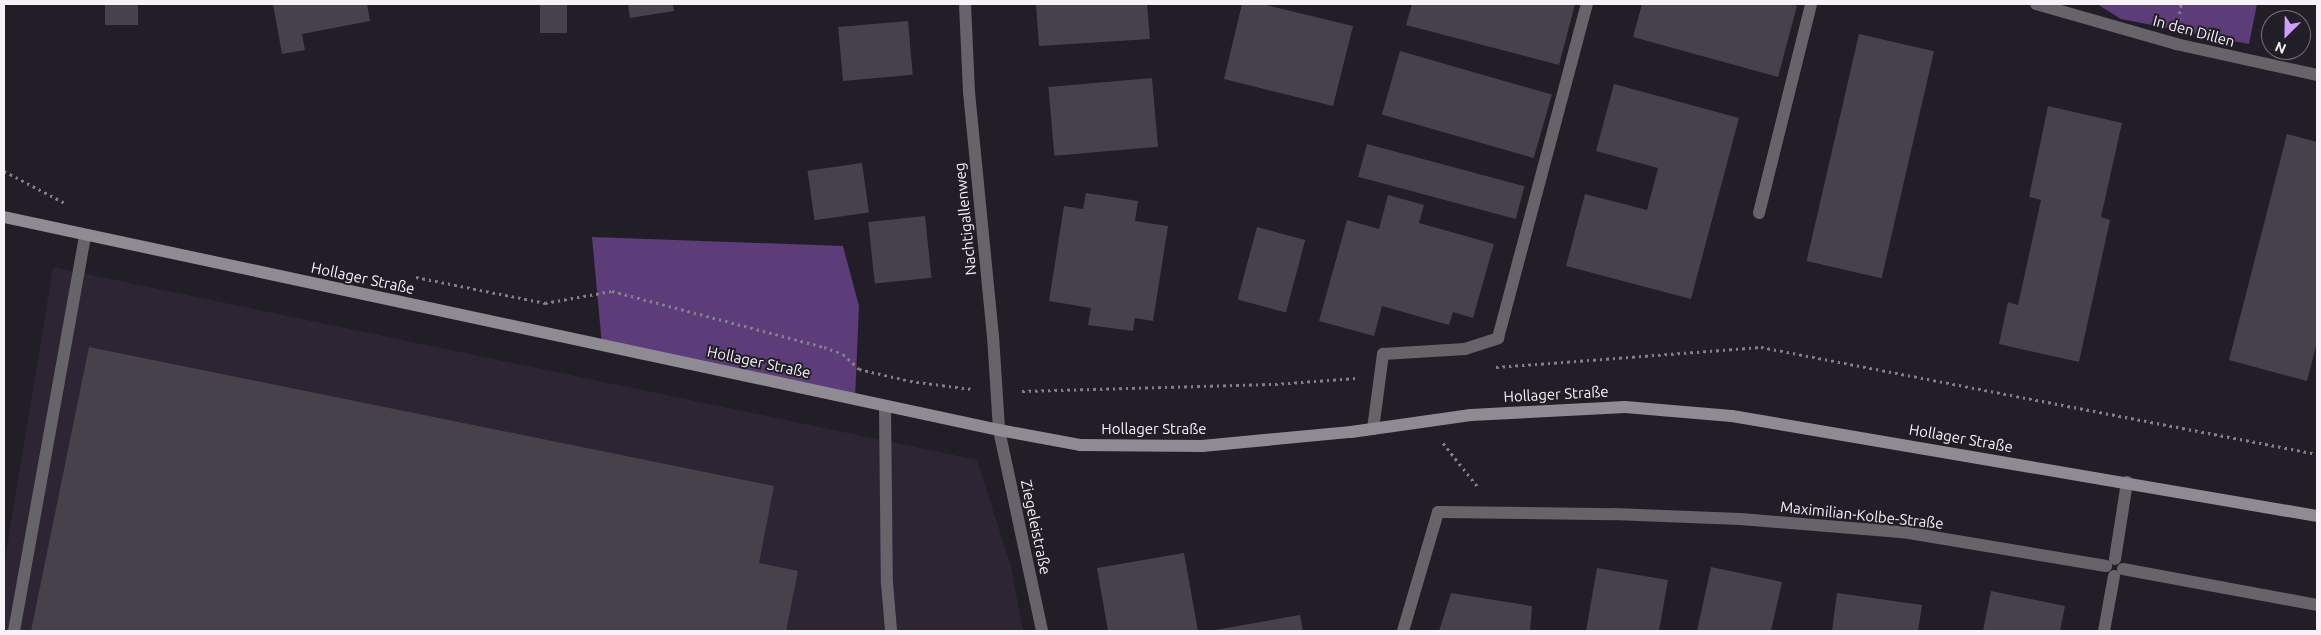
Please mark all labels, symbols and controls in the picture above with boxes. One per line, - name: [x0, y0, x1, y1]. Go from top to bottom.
- north arrow: [2261, 10, 2311, 60]
- street label: In den Dillen: [2151, 11, 2237, 51]
- text: N: [2273, 38, 2288, 57]
- street label: Nachtigallenweg: [950, 162, 980, 276]
- street label: Hollager Straße: [310, 258, 416, 298]
- street label: Hollager Straße: [706, 342, 812, 382]
- street label: Hollager Straße: [1503, 382, 1609, 406]
- street label: Hollager Straße: [1101, 420, 1207, 438]
- street label: Hollager Straße: [1908, 420, 2014, 456]
- street label: Ziegeleistraße: [1017, 478, 1055, 576]
- street label: Maximilian-Kolbe-Straße: [1779, 497, 1945, 533]

